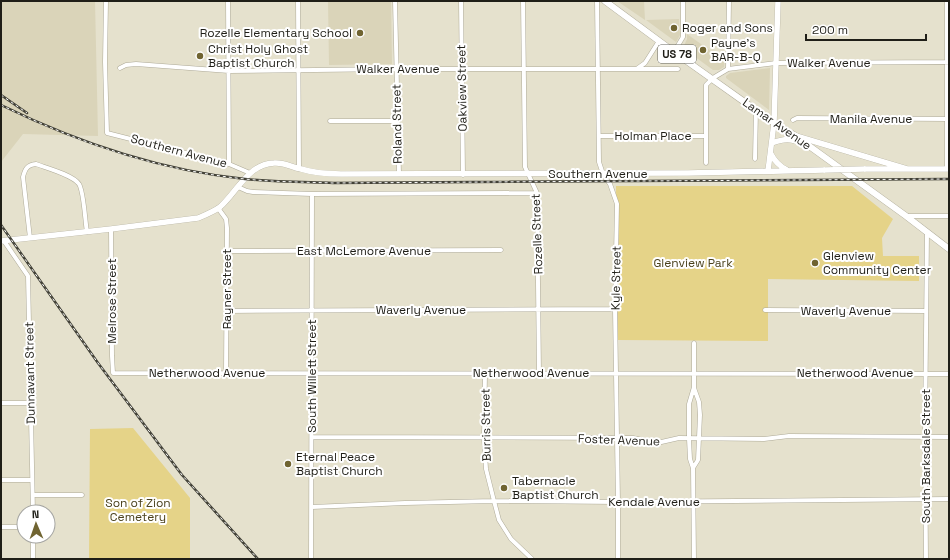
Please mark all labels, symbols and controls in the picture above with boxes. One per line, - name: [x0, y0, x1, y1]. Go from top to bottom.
- scale bar: [806, 16, 926, 42]
- place label: Roger and Sons: [682, 20, 773, 36]
- text: 200 m: [812, 22, 848, 38]
- marker: Roger and Sons: [669, 23, 679, 33]
- place label: Rozelle Elementary School: [200, 25, 352, 41]
- marker: Rozelle Elementary School: [355, 28, 365, 38]
- place label: Payne's BAR-B-Q: [711, 35, 761, 65]
- place label: Christ Holy Ghost Baptist Church: [208, 41, 308, 71]
- street label: Oakview Street: [453, 44, 471, 132]
- road number: US 78: [658, 45, 696, 63]
- marker: Payne's BAR-B-Q: [698, 45, 708, 55]
- marker: Christ Holy Ghost Baptist Church: [195, 51, 205, 61]
- street label: Walker Avenue: [787, 55, 871, 71]
- street label: Walker Avenue: [356, 61, 440, 77]
- street label: Roland Street: [388, 84, 406, 164]
- street label: Lamar Avenue: [739, 94, 815, 154]
- street label: Manila Avenue: [830, 111, 912, 127]
- street label: Holman Place: [614, 128, 692, 144]
- street label: Southern Avenue: [129, 130, 229, 172]
- street label: Southern Avenue: [548, 166, 648, 182]
- street label: Rozelle Street: [528, 193, 546, 275]
- street label: East McLemore Avenue: [297, 243, 431, 259]
- street label: Kyle Street: [607, 246, 625, 310]
- place label: Glenview Community Center: [823, 248, 932, 278]
- street label: Rayner Street: [219, 249, 235, 329]
- park label: Glenview Park: [653, 255, 733, 271]
- street label: Melrose Street: [104, 258, 120, 344]
- marker: Glenview Community Center: [810, 258, 820, 268]
- street label: Waverly Avenue: [376, 302, 466, 318]
- street label: Waverly Avenue: [801, 303, 891, 319]
- street label: South Willett Street: [304, 319, 320, 433]
- street label: Dunnavant Street: [21, 322, 39, 424]
- street label: Netherwood Avenue: [149, 365, 265, 381]
- street label: Netherwood Avenue: [473, 365, 589, 381]
- street label: Netherwood Avenue: [797, 365, 913, 381]
- street label: Burris Street: [477, 388, 495, 462]
- street label: South Barksdale Street: [918, 389, 934, 523]
- street label: Foster Avenue: [578, 431, 660, 449]
- place label: Eternal Peace Baptist Church: [296, 449, 383, 479]
- marker: Eternal Peace Baptist Church: [283, 459, 293, 469]
- place label: Tabernacle Baptist Church: [512, 473, 599, 503]
- marker: Tabernacle Baptist Church: [499, 483, 509, 493]
- street label: Kendale Avenue: [608, 494, 700, 510]
- park label: Son of Zion Cemetery: [105, 495, 171, 525]
- north arrow: [16, 504, 56, 544]
- text: N: [32, 507, 40, 521]

